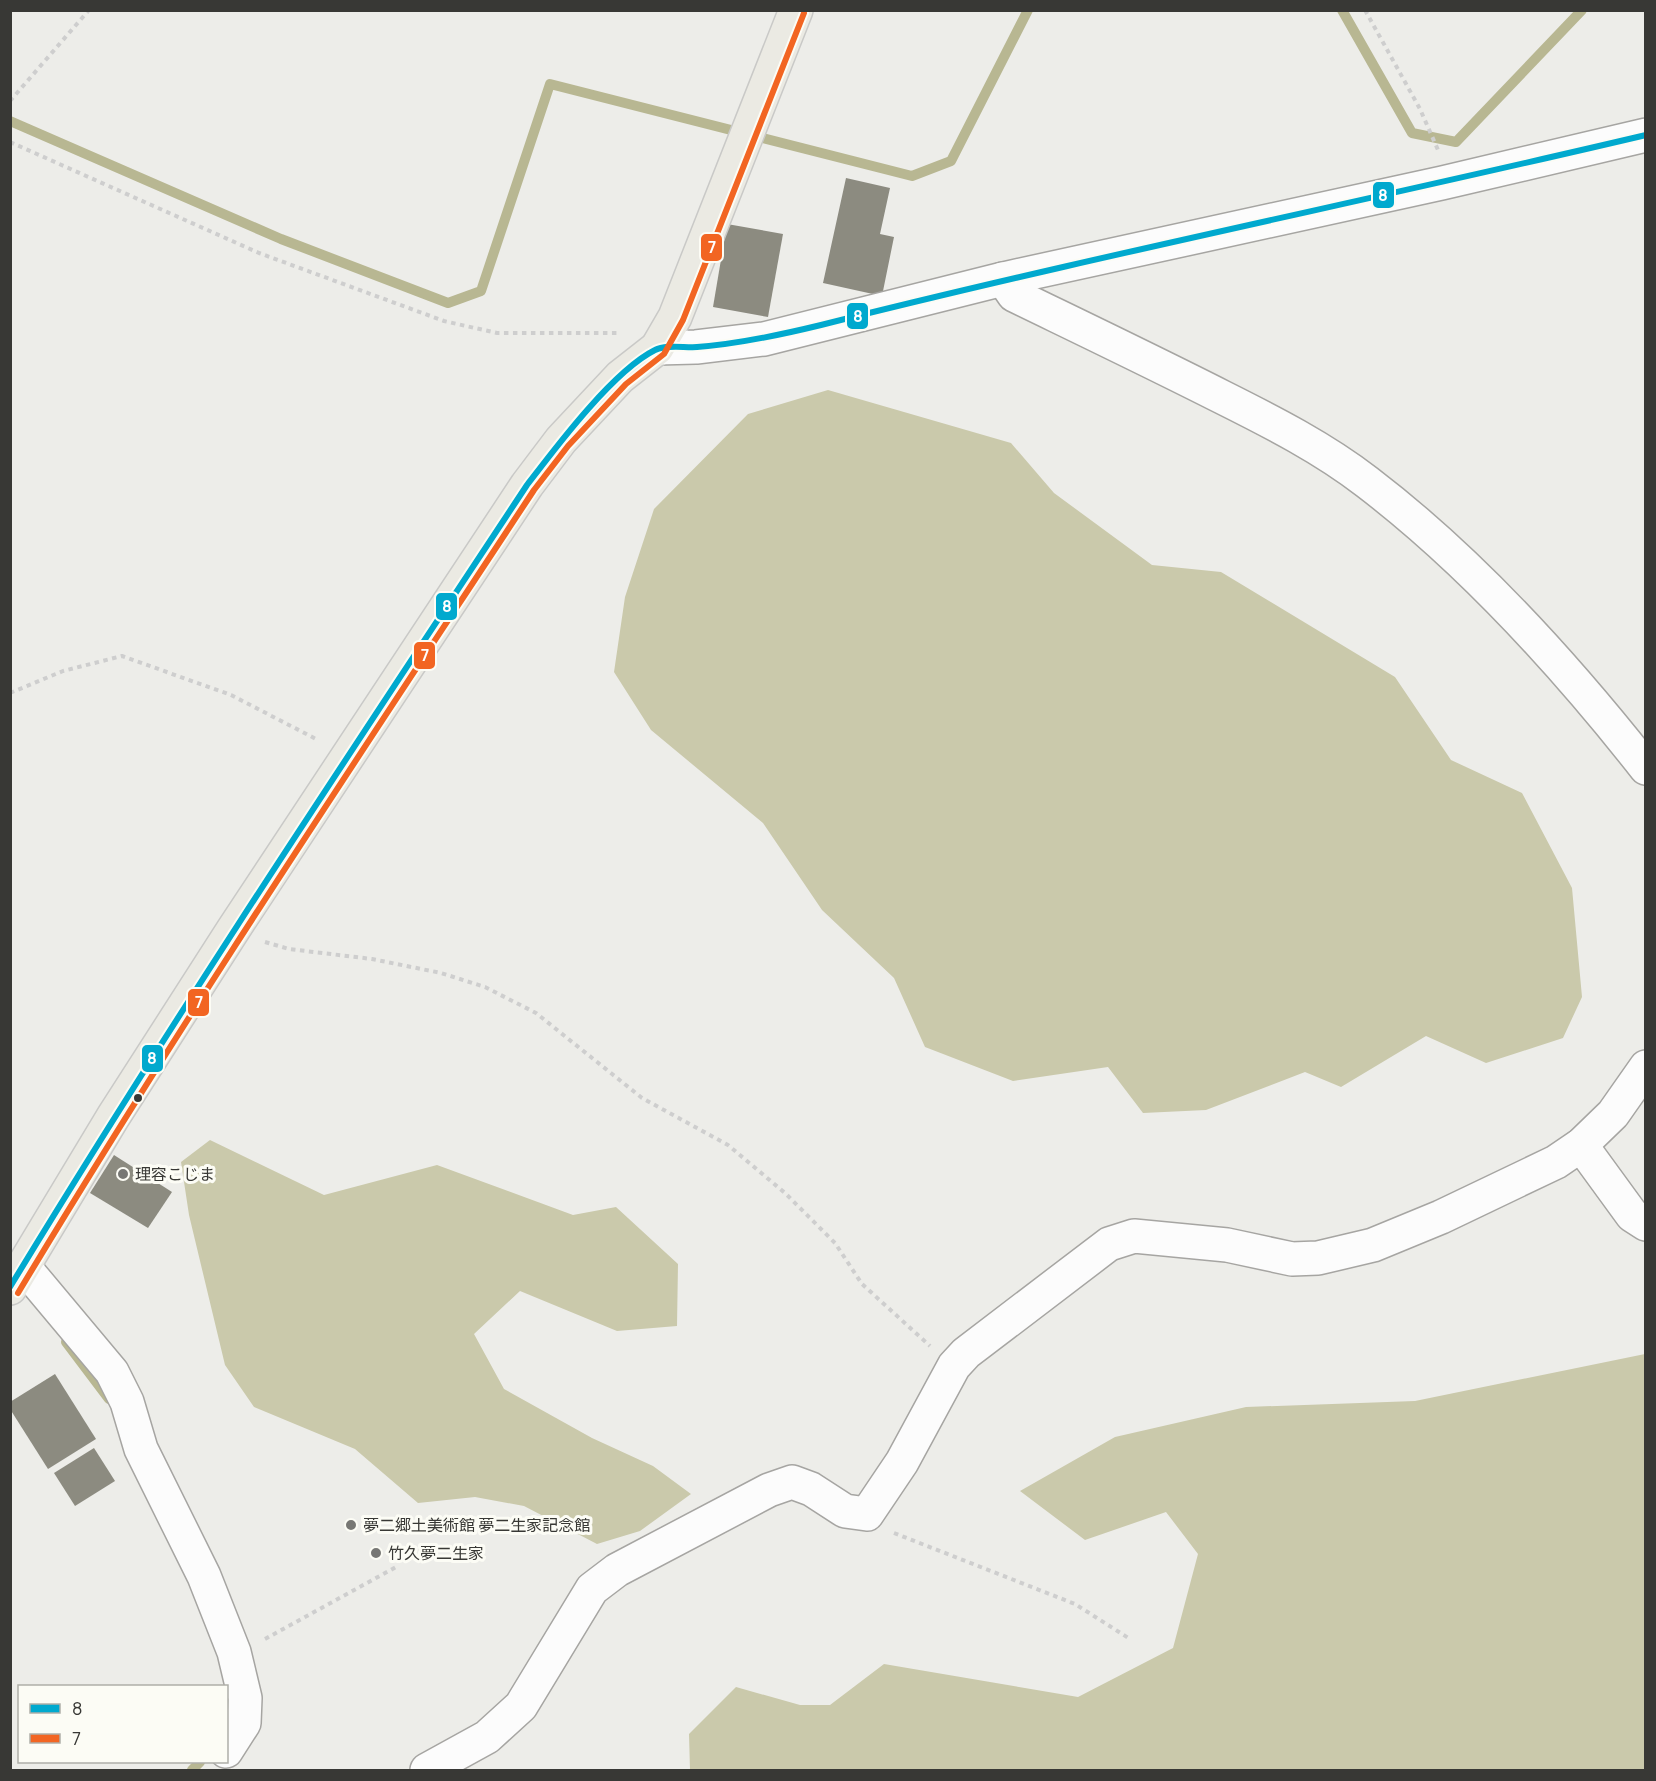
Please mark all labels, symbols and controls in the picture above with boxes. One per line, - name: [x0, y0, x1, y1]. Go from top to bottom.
- line badge: 8: [1372, 181, 1395, 209]
- text: 8: [1378, 184, 1388, 206]
- line badge: 7: [700, 233, 723, 262]
- text: 7: [708, 236, 716, 258]
- line badge: 8: [846, 302, 869, 330]
- text: 8: [853, 305, 863, 327]
- line badge: 8: [435, 592, 458, 621]
- text: 8: [442, 595, 452, 617]
- line badge: 7: [413, 641, 436, 670]
- text: 7: [421, 644, 429, 666]
- line badge: 7: [187, 988, 210, 1017]
- text: 7: [195, 991, 203, 1013]
- line badge: 8: [141, 1044, 164, 1073]
- text: 8: [147, 1047, 157, 1069]
- unlabelled marker: [132, 1092, 144, 1104]
- place label: 理容こじま: [135, 1163, 215, 1185]
- marker: 理容こじま: [116, 1167, 130, 1181]
- place label: 夢二郷土美術館 夢二生家記念館: [363, 1514, 590, 1536]
- marker: 夢二郷土美術館 夢二生家記念館: [344, 1518, 358, 1532]
- place label: 竹久夢二生家: [388, 1542, 484, 1564]
- marker: 竹久夢二生家: [369, 1546, 383, 1560]
- legend: [18, 1685, 228, 1763]
- text: 8: [72, 1696, 82, 1720]
- text: 7: [72, 1726, 81, 1750]

